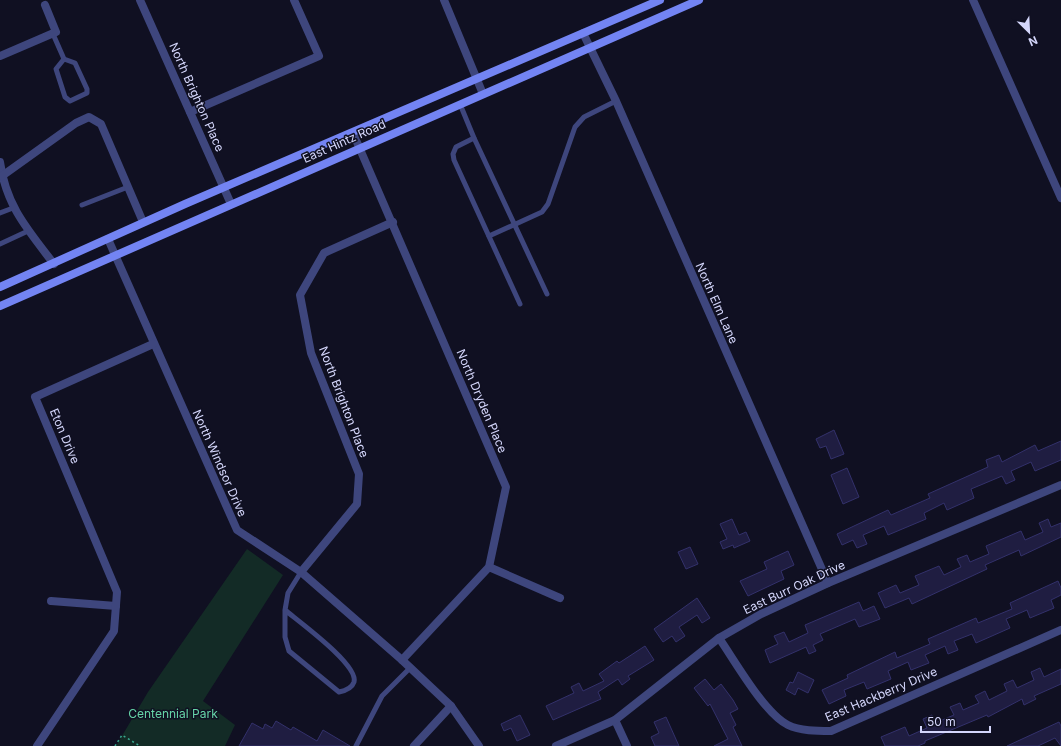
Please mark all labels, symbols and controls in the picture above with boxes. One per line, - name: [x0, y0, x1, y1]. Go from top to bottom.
- north arrow: [1009, 12, 1049, 52]
- text: N: [1026, 33, 1040, 49]
- street label: North Brighton Place: [166, 40, 228, 154]
- street label: East Hintz Road: [300, 116, 388, 166]
- street label: North Elm Lane: [692, 260, 742, 346]
- street label: North Brighton Place: [316, 344, 372, 460]
- street label: North Dryden Place: [453, 347, 511, 455]
- street label: Eton Drive: [47, 406, 83, 466]
- street label: North Windsor Drive: [190, 407, 250, 519]
- street label: East Burr Oak Drive: [741, 557, 847, 617]
- street label: East Hackberry Drive: [823, 664, 939, 724]
- park label: Centennial Park: [128, 706, 218, 721]
- scale bar: [921, 708, 990, 734]
- text: 50 m: [927, 714, 956, 729]

